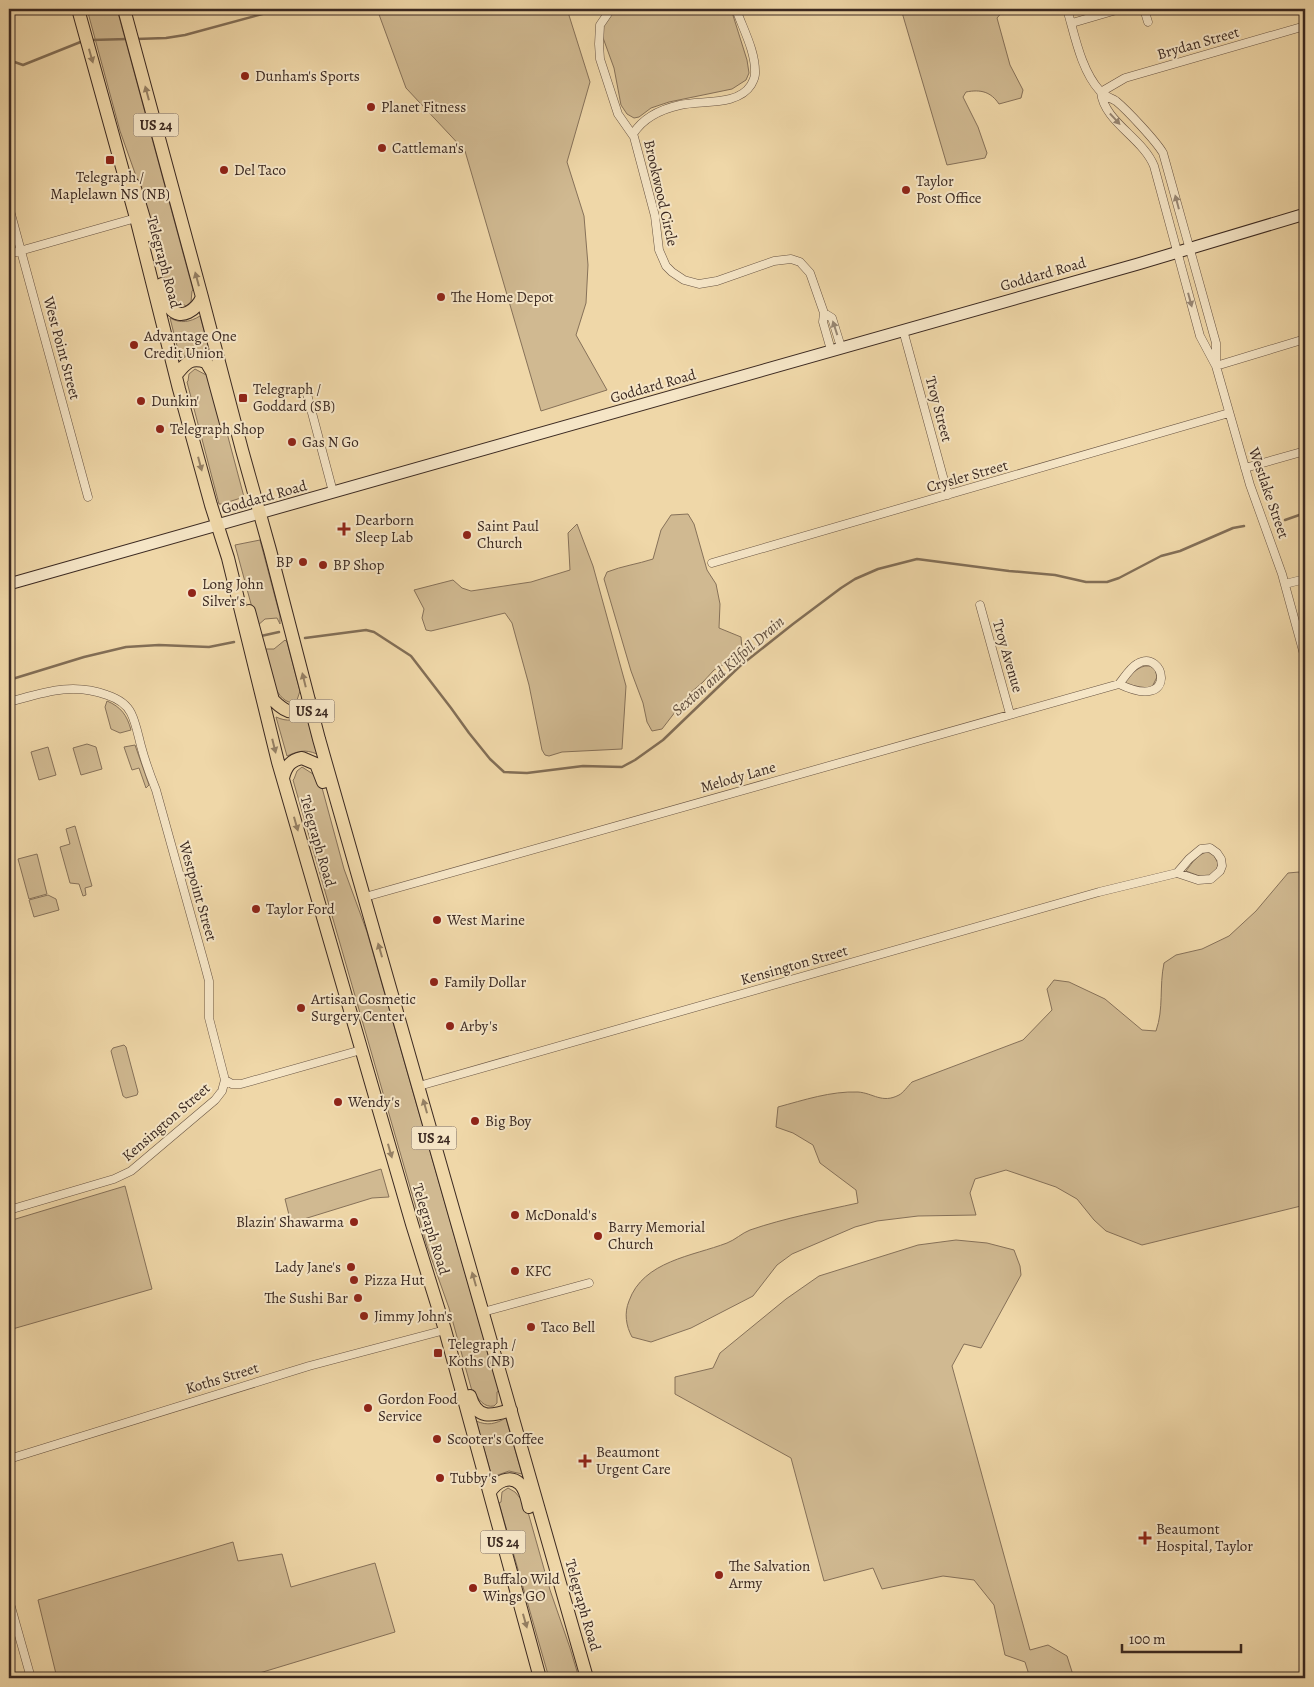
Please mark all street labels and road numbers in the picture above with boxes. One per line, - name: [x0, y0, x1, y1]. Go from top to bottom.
- street label: Brydan Street: [1155, 22, 1241, 64]
- road number: US 24: [134, 114, 178, 136]
- street label: Brookwood Circle: [639, 138, 683, 248]
- street label: Telegraph Road: [142, 214, 186, 311]
- street label: Goddard Road: [998, 252, 1089, 296]
- street label: West Point Street: [38, 293, 85, 402]
- street label: Goddard Road: [608, 364, 699, 408]
- street label: Troy Street: [921, 374, 957, 444]
- street label: Westlake Street: [1244, 444, 1294, 541]
- street label: Crysler Street: [924, 455, 1010, 497]
- street label: Goddard Road: [219, 475, 310, 519]
- street label: Troy Avenue: [988, 617, 1028, 695]
- road number: US 24: [290, 699, 334, 722]
- street label: Melody Lane: [698, 757, 778, 797]
- street label: Telegraph Road: [295, 793, 341, 890]
- street label: Westpoint Street: [174, 838, 222, 943]
- street label: Kensington Street: [738, 940, 850, 990]
- street label: Kensington Street: [118, 1078, 214, 1166]
- road number: US 24: [412, 1126, 456, 1150]
- street label: Telegraph Road: [408, 1181, 455, 1278]
- street label: Koths Street: [183, 1357, 261, 1399]
- road number: US 24: [480, 1530, 526, 1554]
- street label: Telegraph Road: [560, 1557, 606, 1654]

